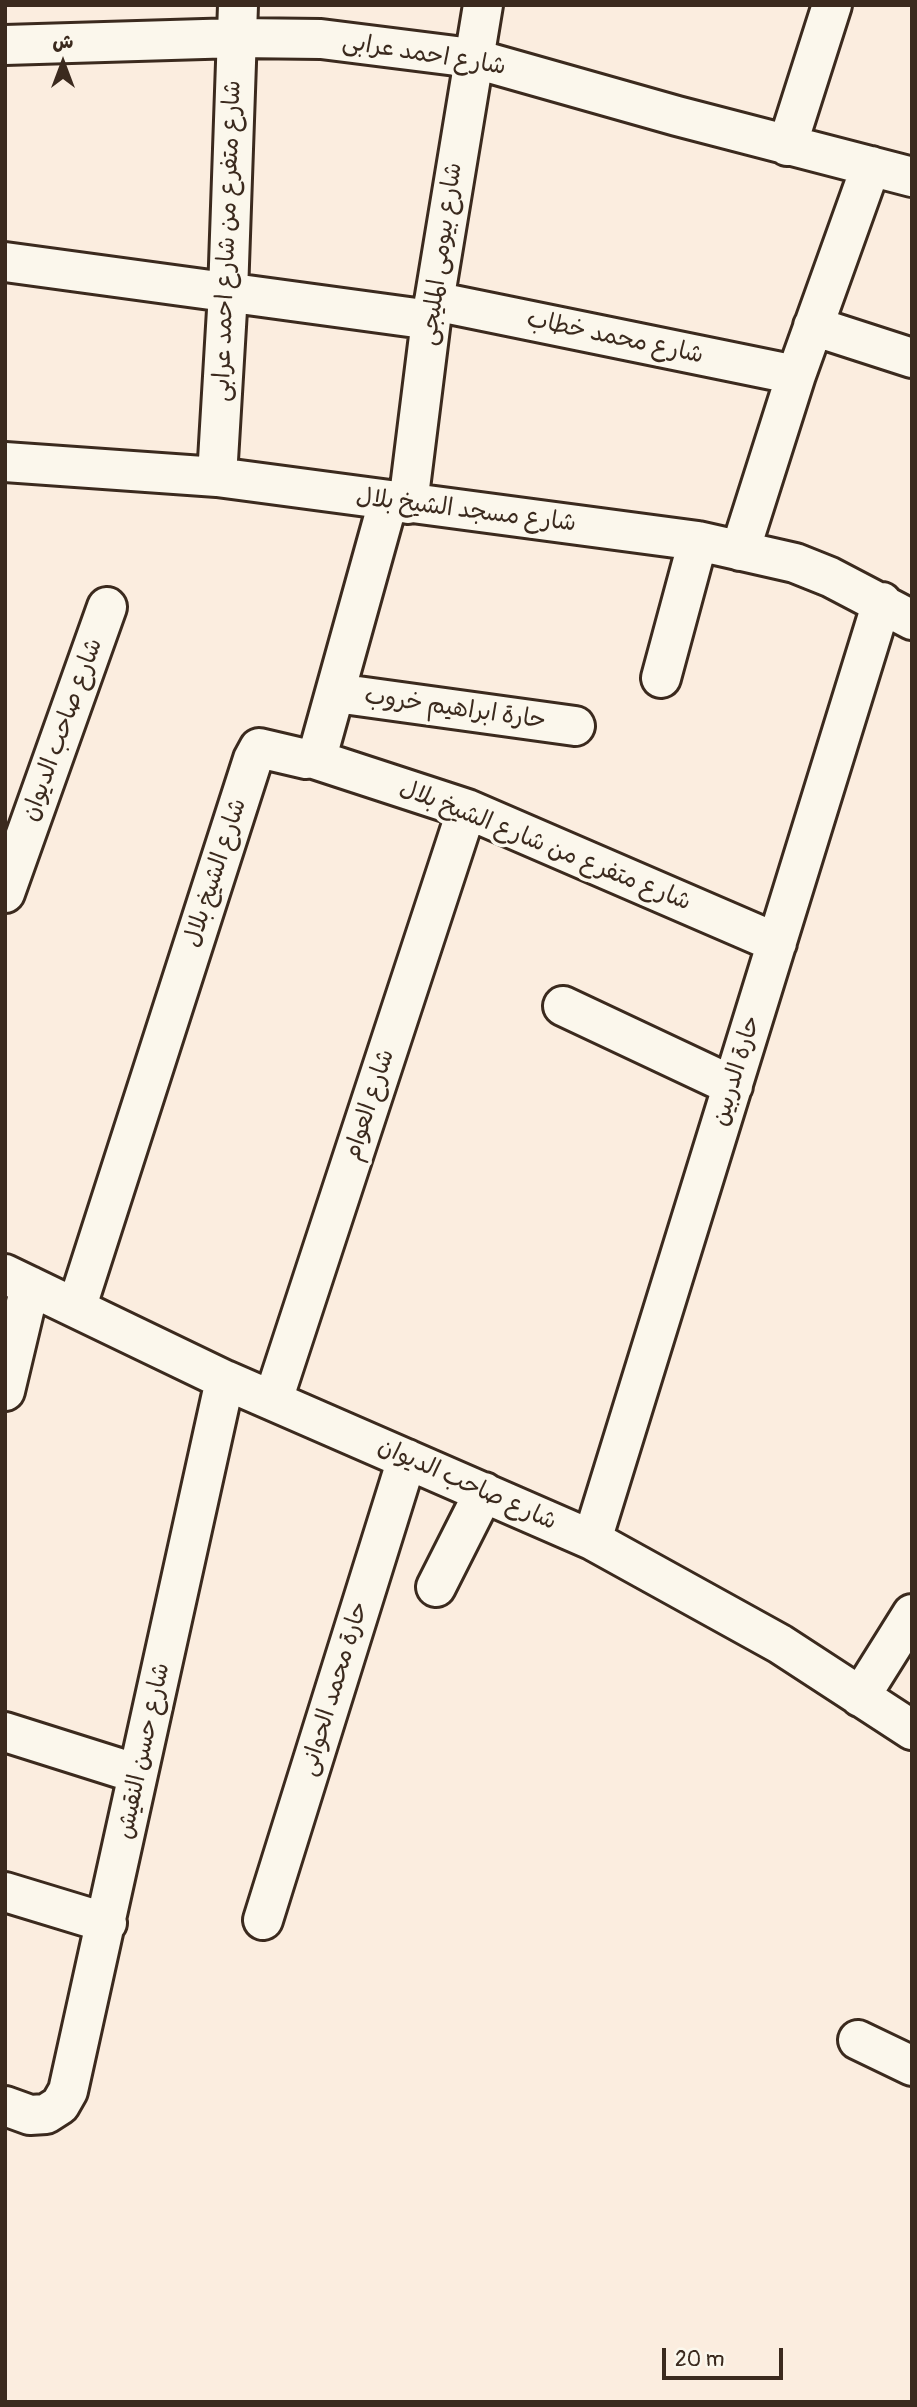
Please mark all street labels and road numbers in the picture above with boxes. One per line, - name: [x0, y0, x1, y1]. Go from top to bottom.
- street label: شارع احمد عرابى: [340, 28, 508, 82]
- street label: شارع متفرع من شارع احمد عرابى: [208, 80, 248, 402]
- street label: شارع بيومى المليجى: [415, 161, 469, 347]
- street label: شارع محمد خطاب: [524, 305, 706, 371]
- street label: شارع مسجد الشيخ بلال: [354, 483, 578, 539]
- street label: شارع صاحب الديوان: [17, 635, 109, 825]
- street label: حارة ابراهيم خروب: [362, 682, 548, 736]
- street label: شارع متفرع من شارع الشيخ بلال: [395, 774, 695, 918]
- street label: شارع الشيخ بلال: [178, 795, 254, 951]
- street label: حارة الدربين: [707, 1012, 767, 1130]
- street label: شارع العوام: [338, 1046, 402, 1164]
- street label: شارع صاحب الديوان: [373, 1433, 561, 1537]
- street label: حارة محمد الحوانى: [295, 1598, 375, 1780]
- street label: شارع حسن النقيش: [111, 1660, 177, 1842]

